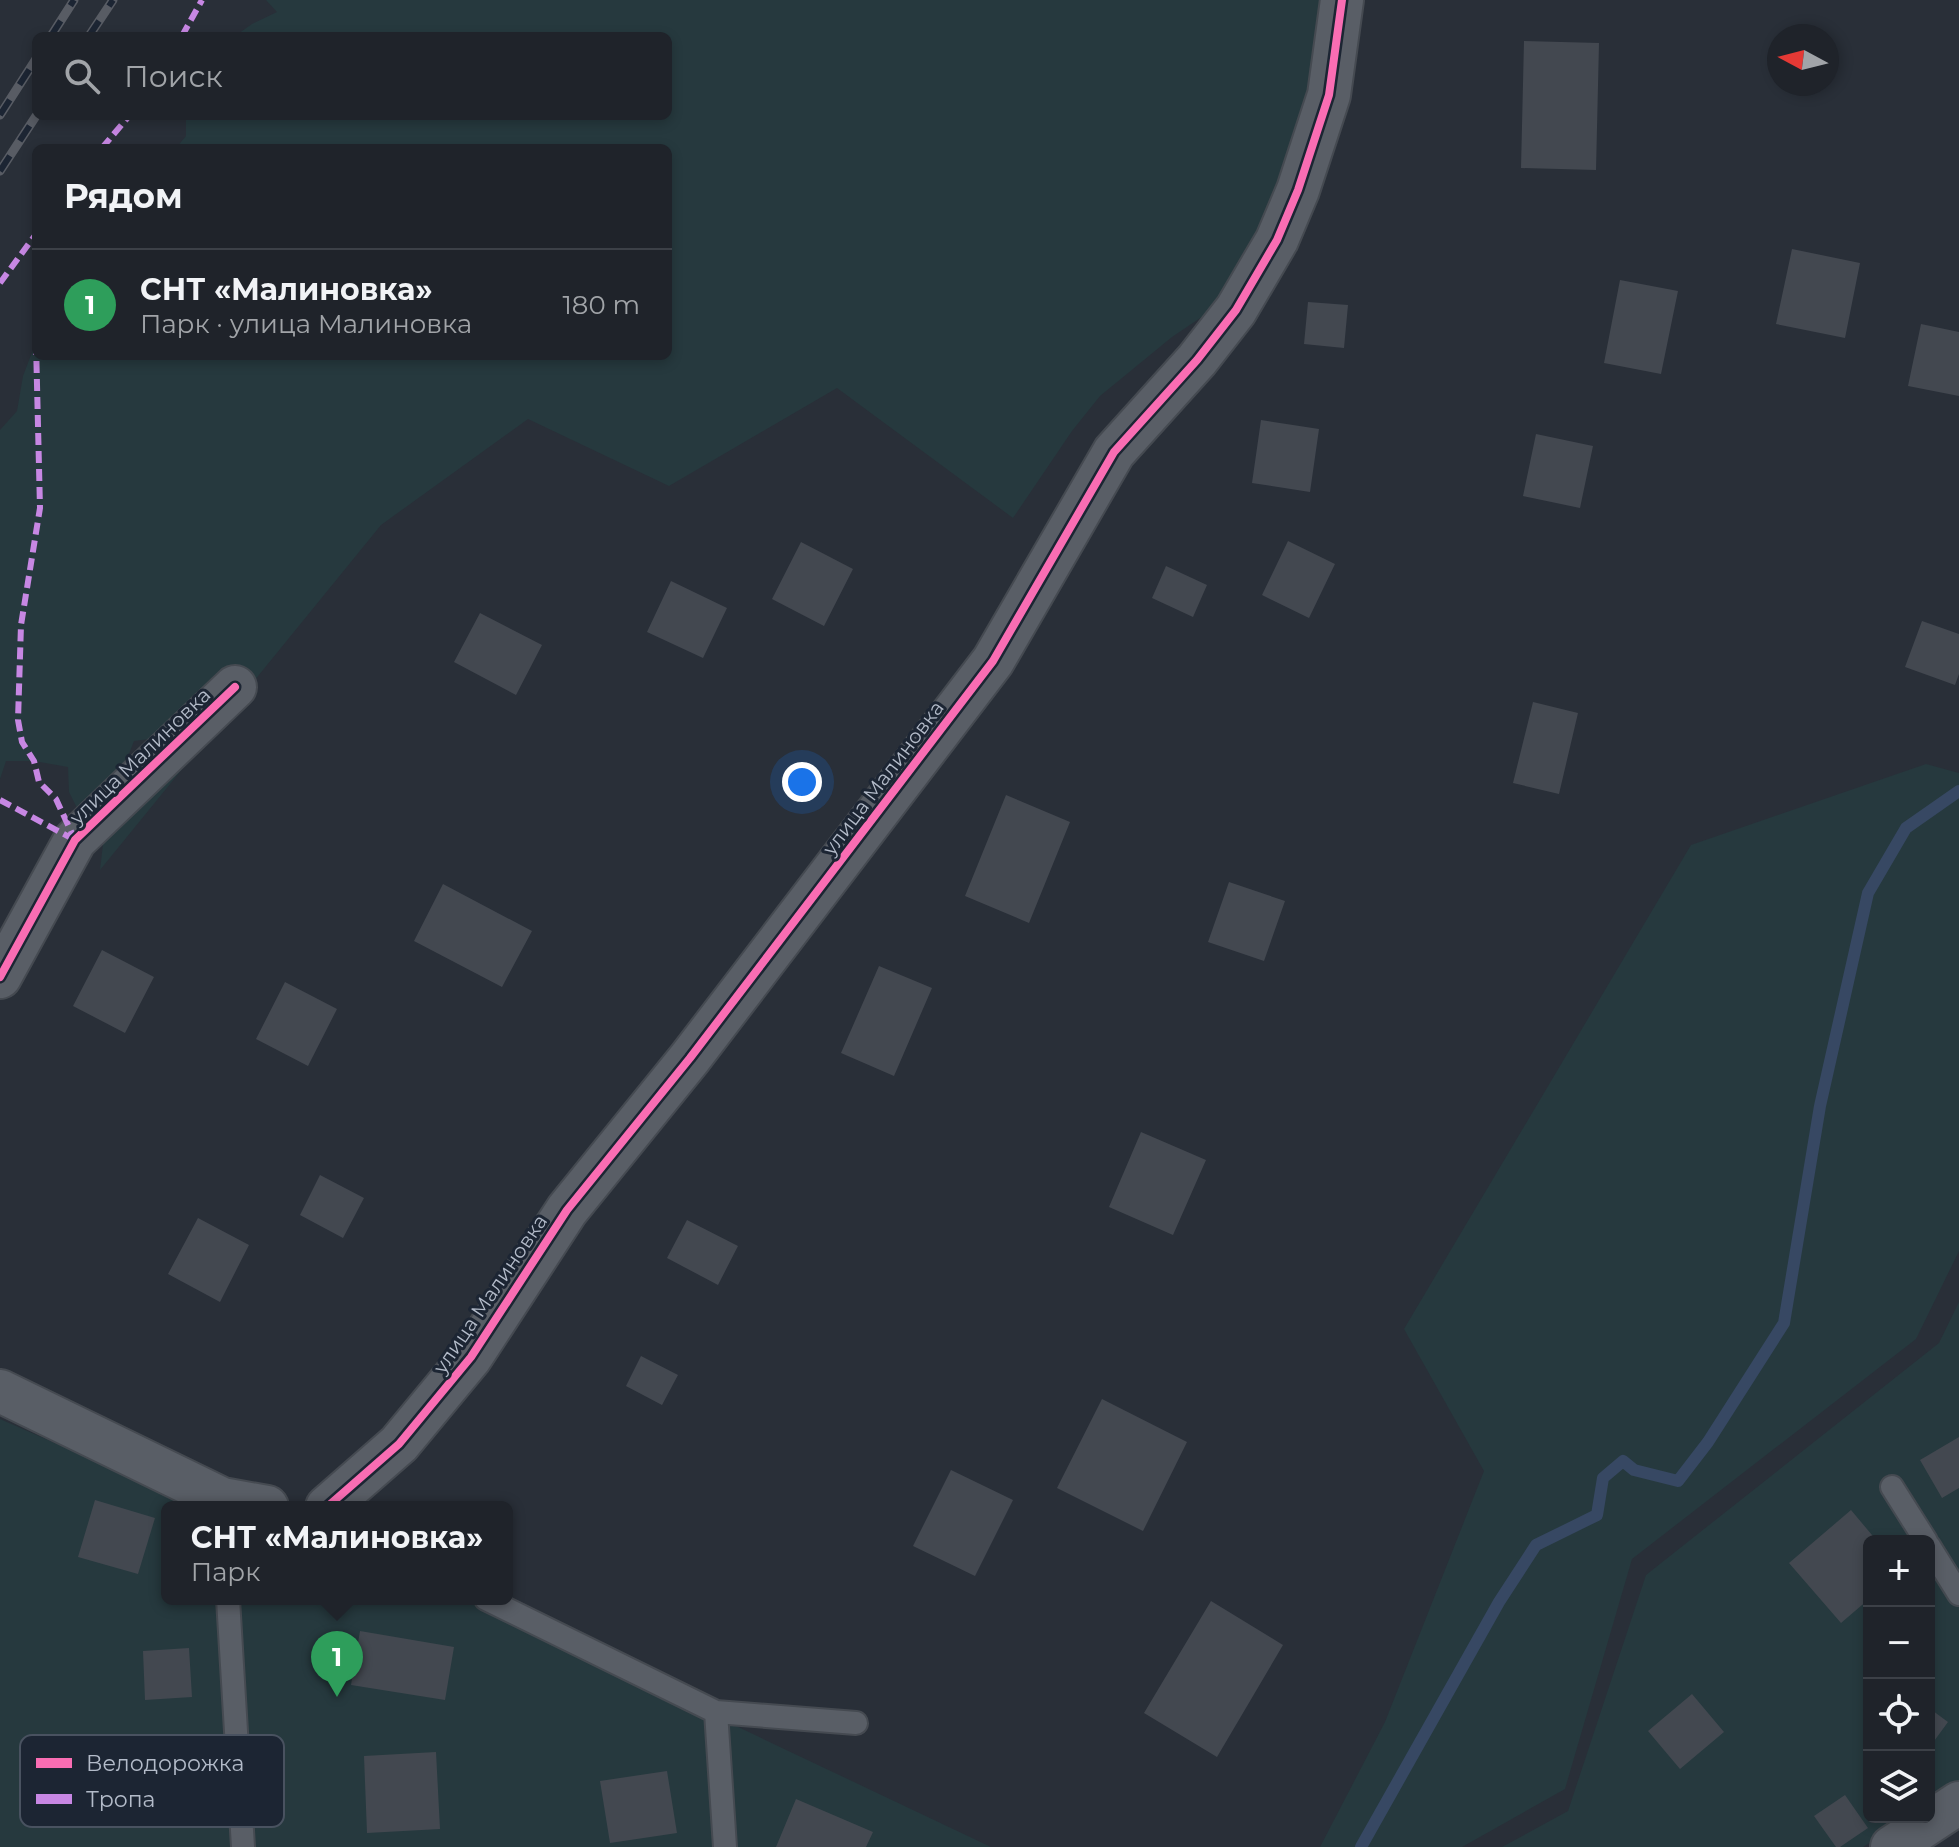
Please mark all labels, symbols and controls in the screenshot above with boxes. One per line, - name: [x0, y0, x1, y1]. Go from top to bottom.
- north arrow: [1767, 24, 1839, 96]
- search box: [32, 32, 672, 120]
- icon: search: [60, 54, 104, 98]
- text: Поиск: [124, 58, 223, 95]
- text: Рядом: [64, 175, 183, 217]
- text: СНТ «Малиновка»: [140, 271, 432, 308]
- text: 1: [85, 289, 95, 321]
- text: 180 m: [562, 289, 640, 321]
- text: Парк · улица Малиновка: [140, 308, 472, 340]
- street label: улица Малиновка: [64, 683, 215, 830]
- street label: улица Малиновка: [817, 696, 949, 860]
- your location: [782, 762, 822, 802]
- street label: улица Малиновка: [427, 1210, 552, 1379]
- popup: [161, 1501, 513, 1605]
- text: СНТ «Малиновка»: [191, 1519, 483, 1556]
- map controls: [1863, 1535, 1935, 1823]
- button: +: [1863, 1535, 1935, 1607]
- text: Парк: [191, 1556, 260, 1588]
- button: −: [1863, 1607, 1935, 1679]
- pin: 1: [311, 1631, 363, 1697]
- button: locate: [1863, 1679, 1935, 1751]
- legend: [20, 1735, 284, 1827]
- text: Велодорожка: [86, 1750, 244, 1777]
- button: layers: [1863, 1751, 1935, 1823]
- text: Тропа: [86, 1786, 155, 1813]

